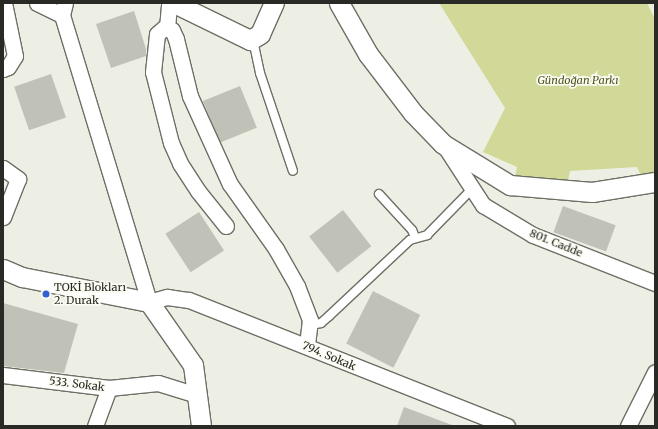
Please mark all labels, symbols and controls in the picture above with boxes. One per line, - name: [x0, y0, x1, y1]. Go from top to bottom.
- park label: Gündoğan Parkı: [538, 73, 618, 87]
- street label: 801. Cadde: [528, 226, 584, 260]
- place label: TOKİ Blokları 2. Durak: [54, 281, 126, 307]
- marker: TOKİ Blokları 2. Durak: [41, 289, 51, 299]
- street label: 794. Sokak: [300, 339, 358, 373]
- street label: 533. Sokak: [49, 374, 105, 394]

